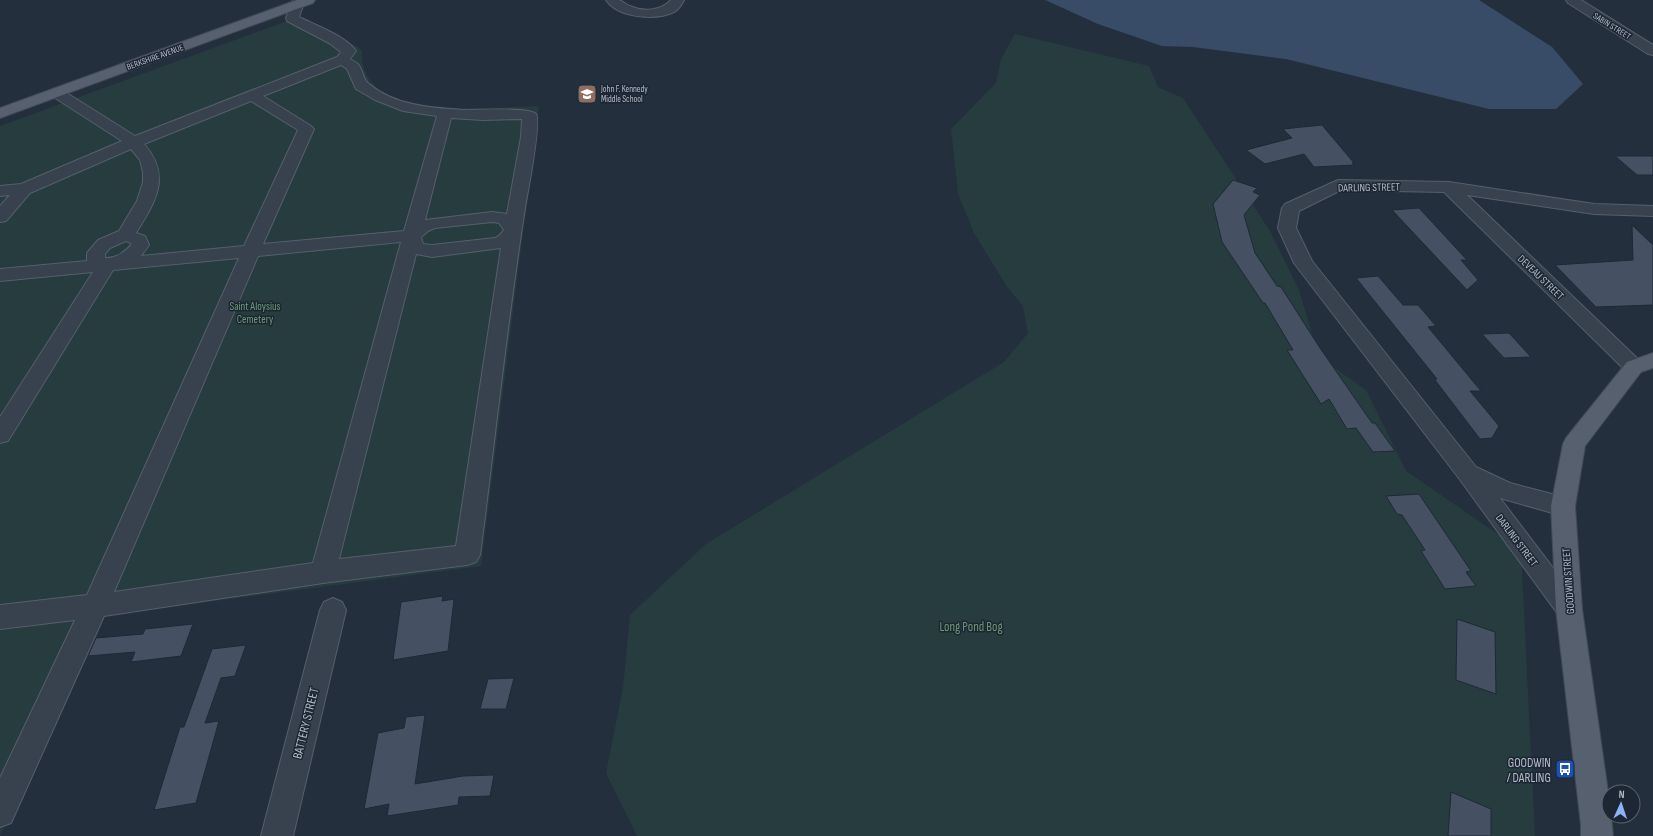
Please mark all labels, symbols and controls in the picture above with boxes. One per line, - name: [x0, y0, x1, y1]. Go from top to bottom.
- street label: SABIN STREET: [1591, 11, 1633, 42]
- street label: BERKSHIRE AVENUE: [125, 42, 185, 73]
- school or university icon: John F. Kennedy Middle School: [576, 83, 598, 105]
- place label: John F. Kennedy Middle School: [600, 84, 648, 105]
- street label: DARLING STREET: [1338, 180, 1401, 195]
- street label: DEVEAU STREET: [1515, 252, 1567, 303]
- park label: Saint Aloysius Cemetery: [229, 300, 281, 326]
- street label: DARLING STREET: [1493, 512, 1541, 569]
- street label: GOODWIN STREET: [1560, 547, 1577, 614]
- park label: Long Pond Bog: [939, 619, 1003, 635]
- street label: BATTERY STREET: [289, 686, 323, 761]
- place label: GOODWIN / DARLING: [1507, 755, 1551, 786]
- bus stop icon: GOODWIN / DARLING: [1554, 758, 1576, 780]
- north arrow: [1601, 784, 1641, 824]
- text: N: [1618, 788, 1625, 801]

